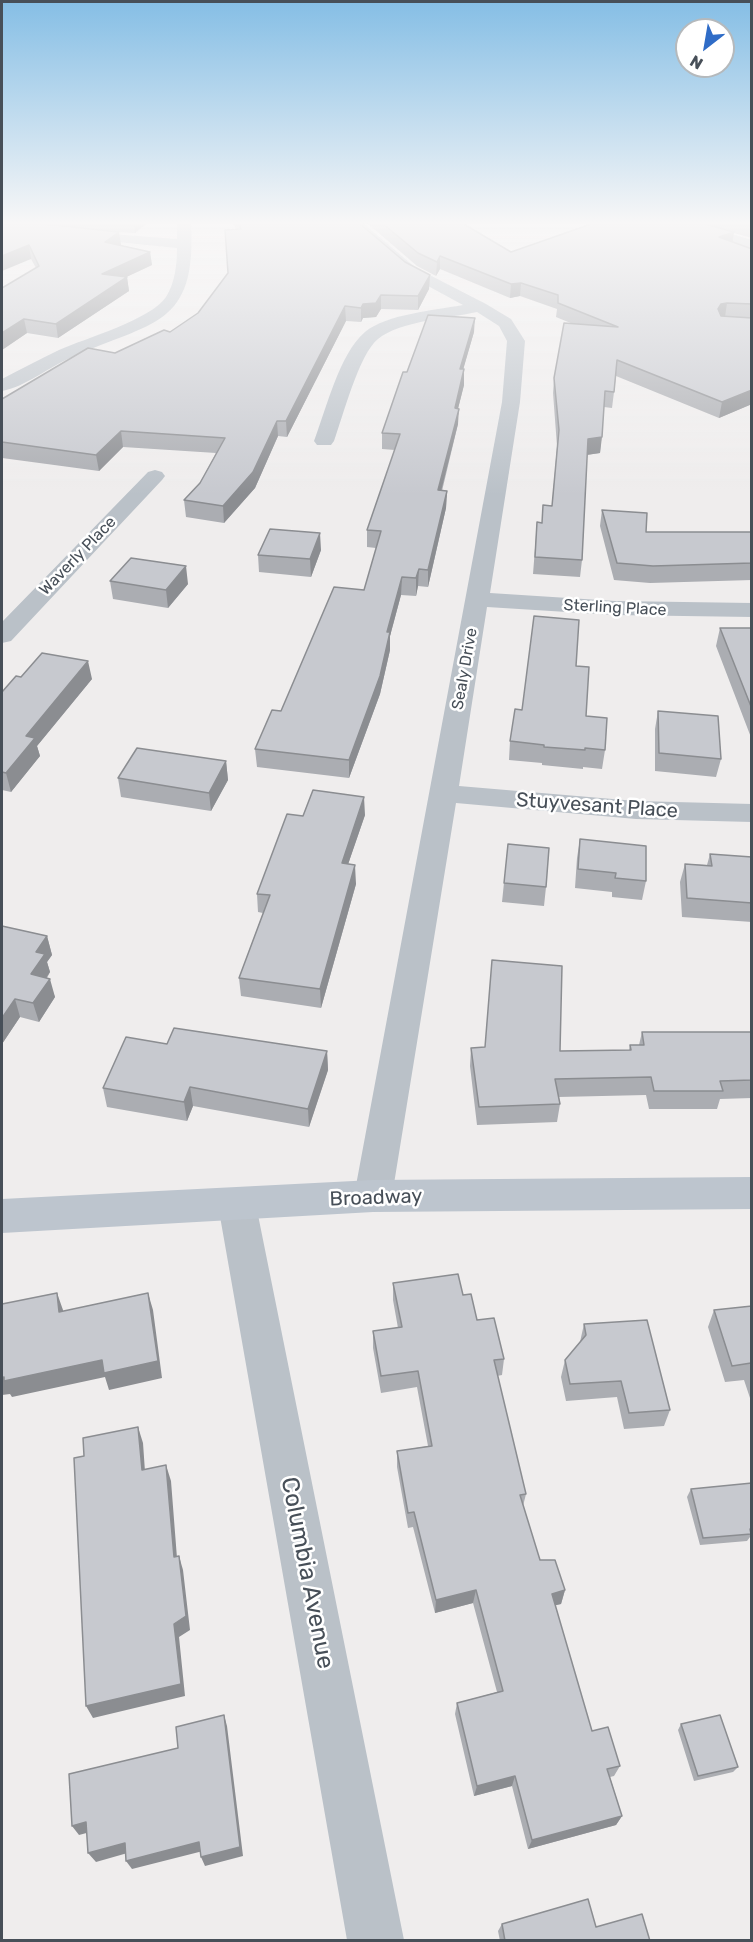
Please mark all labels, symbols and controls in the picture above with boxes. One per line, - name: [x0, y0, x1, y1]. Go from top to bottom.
- north arrow: [675, 18, 735, 78]
- text: N: [687, 51, 706, 73]
- street label: Waverly Place: [36, 513, 120, 599]
- street label: Sterling Place: [563, 596, 667, 620]
- street label: Sealy Drive: [448, 627, 482, 711]
- street label: Stuyvesant Place: [515, 788, 679, 824]
- street label: Broadway: [329, 1184, 423, 1212]
- street label: Columbia Avenue: [274, 1475, 340, 1671]

